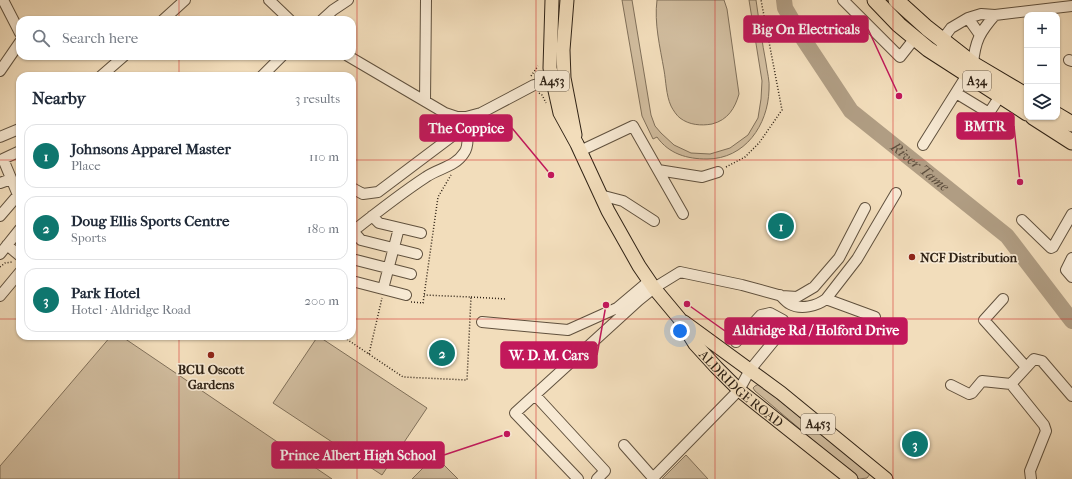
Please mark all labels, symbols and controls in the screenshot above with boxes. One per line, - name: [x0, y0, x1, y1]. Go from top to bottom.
- map controls: [1024, 12, 1060, 120]
- button: +: [1024, 12, 1060, 48]
- search box: [16, 16, 356, 60]
- callout: Big On Electricals: [744, 16, 868, 42]
- text: Big On Electricals: [752, 21, 861, 38]
- icon: search: [30, 27, 52, 49]
- text: Search here: [62, 29, 138, 47]
- button: −: [1024, 48, 1060, 84]
- road number: A453: [535, 71, 569, 91]
- road number: A34: [963, 71, 991, 91]
- button: layers: [1024, 84, 1060, 120]
- text: Nearby: [32, 88, 86, 108]
- text: 3 results: [295, 91, 340, 106]
- callout: BMTR: [957, 113, 1014, 139]
- callout: The Coppice: [420, 115, 512, 141]
- text: BMTR: [964, 118, 1007, 135]
- text: The Coppice: [427, 120, 504, 137]
- water label: River Tame: [887, 138, 952, 195]
- text: Johnsons Apparel Master: [71, 140, 231, 158]
- text: 1: [44, 149, 48, 164]
- text: 110 m: [309, 149, 339, 164]
- text: Place: [71, 158, 101, 173]
- pin: 1: [768, 211, 794, 241]
- text: Doug Ellis Sports Centre: [71, 212, 229, 230]
- text: 2: [43, 221, 49, 236]
- text: 180 m: [307, 221, 339, 236]
- text: Sports: [71, 230, 106, 245]
- place label: NCF Distribution: [920, 250, 1018, 265]
- marker: NCF Distribution: [907, 252, 917, 262]
- text: Park Hotel: [71, 284, 140, 302]
- text: 3: [43, 293, 49, 308]
- text: 200 m: [304, 293, 339, 308]
- text: Hotel · Aldridge Road: [71, 302, 191, 317]
- callout: Aldridge Rd / Holford Drive: [725, 318, 907, 344]
- your location: [670, 321, 690, 341]
- text: Aldridge Rd / Holford Drive: [732, 322, 899, 339]
- pin: 2: [429, 338, 455, 368]
- callout: W. D. M. Cars: [501, 342, 597, 368]
- street label: ALDRIDGE ROAD: [695, 346, 786, 430]
- text: W. D. M. Cars: [508, 347, 590, 364]
- marker: BCU Oscott Gardens: [206, 350, 216, 360]
- place label: BCU Oscott Gardens: [178, 362, 245, 392]
- road number: A453: [801, 414, 835, 434]
- pin: 3: [902, 429, 928, 459]
- callout: Prince Albert High School: [272, 442, 444, 468]
- text: Prince Albert High School: [280, 447, 436, 464]

